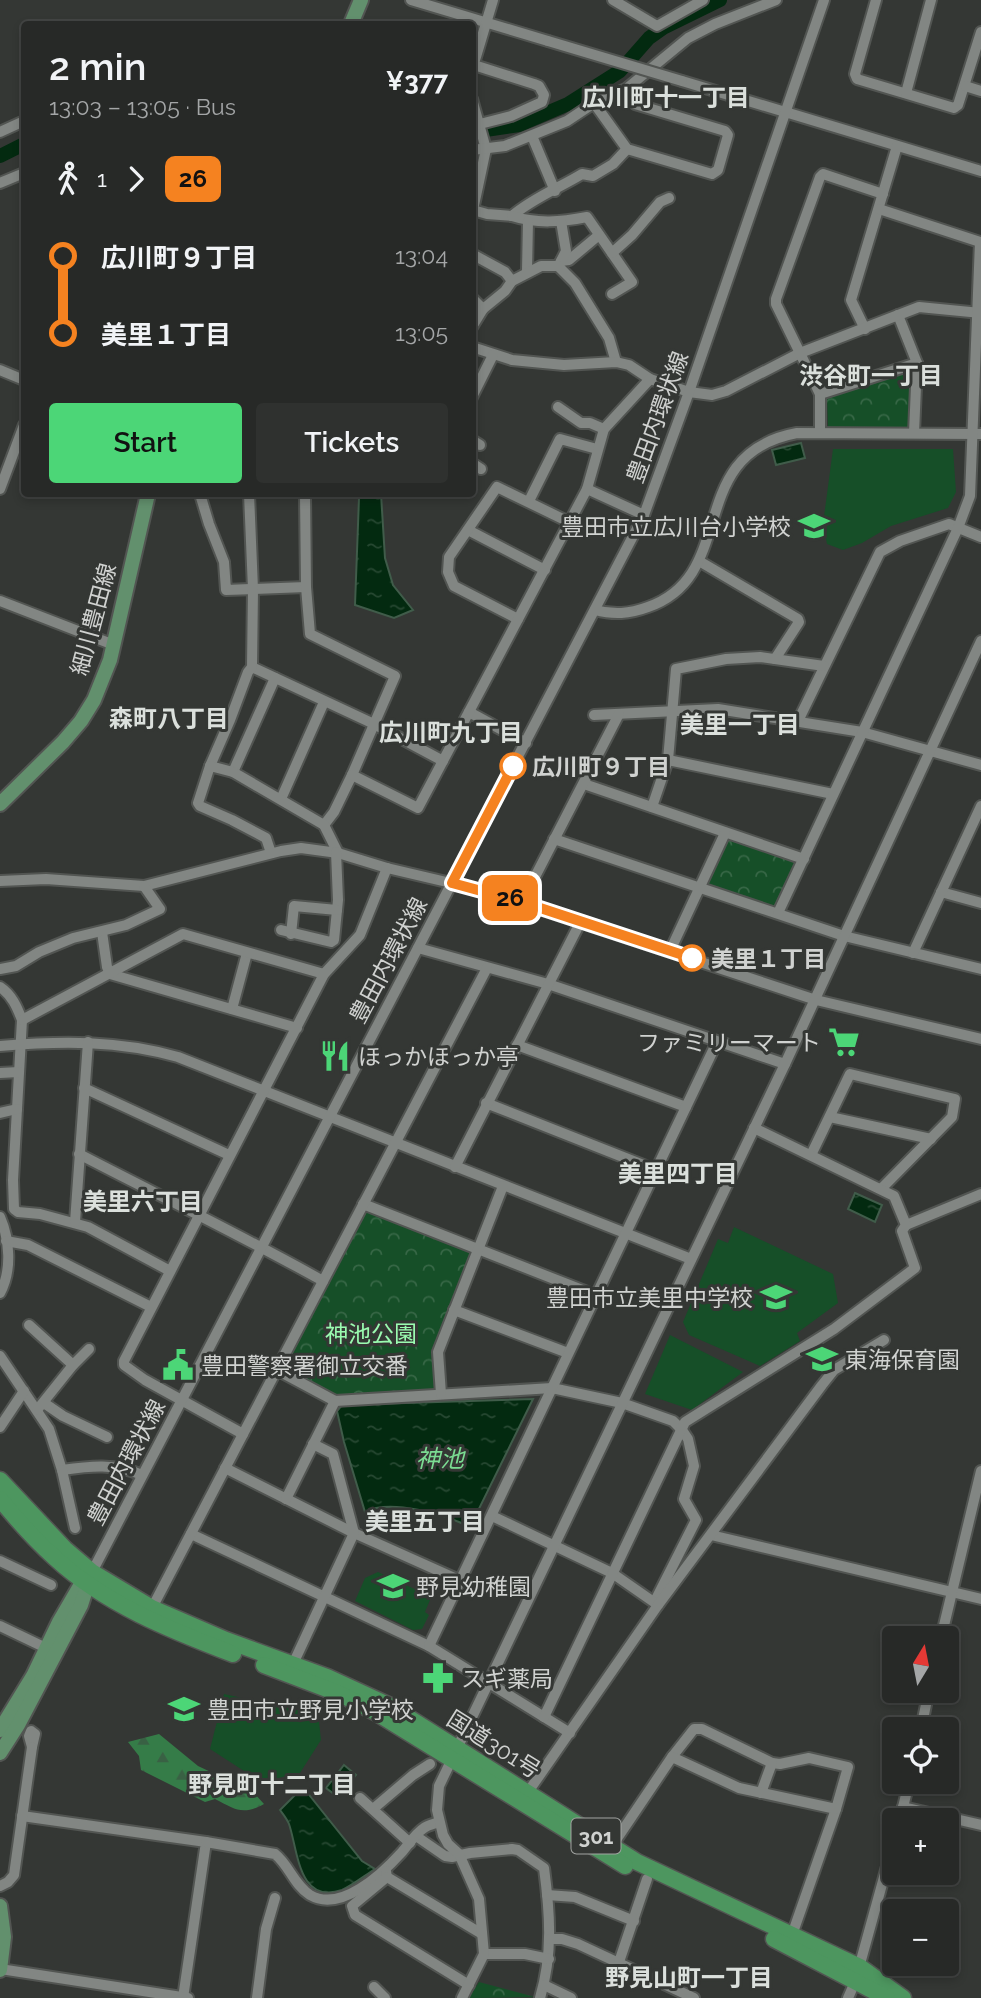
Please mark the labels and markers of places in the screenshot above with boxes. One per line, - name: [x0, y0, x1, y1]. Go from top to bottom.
- school or university icon: 豊田市立広川台小学校: [797, 509, 831, 543]
- place label: 豊田市立広川台小学校: [561, 513, 791, 540]
- marker: 広川町９丁目: [500, 753, 526, 779]
- place label: 広川町９丁目: [532, 753, 670, 780]
- marker: 美里１丁目: [679, 945, 705, 971]
- place label: 美里１丁目: [711, 945, 826, 972]
- supermarket icon: ファミリーマート: [827, 1025, 861, 1059]
- place label: ファミリーマート: [637, 1029, 821, 1056]
- restaurant icon: ほっかほっか亭: [318, 1039, 352, 1073]
- place label: ほっかほっか亭: [358, 1043, 519, 1070]
- school or university icon: 豊田市立美里中学校: [759, 1280, 793, 1314]
- place label: 豊田市立美里中学校: [546, 1284, 753, 1311]
- school or university icon: 東海保育園: [805, 1342, 839, 1376]
- place label: 東海保育園: [845, 1346, 960, 1373]
- public building icon: 豊田警察署御立交番: [161, 1348, 195, 1382]
- place label: 豊田警察署御立交番: [201, 1352, 408, 1379]
- school or university icon: 野見幼稚園: [376, 1569, 410, 1603]
- place label: 野見幼稚園: [416, 1573, 531, 1600]
- pharmacy icon: スギ薬局: [421, 1661, 455, 1695]
- place label: スギ薬局: [461, 1665, 553, 1692]
- school or university icon: 豊田市立野見小学校: [167, 1692, 201, 1726]
- place label: 豊田市立野見小学校: [207, 1696, 414, 1723]

